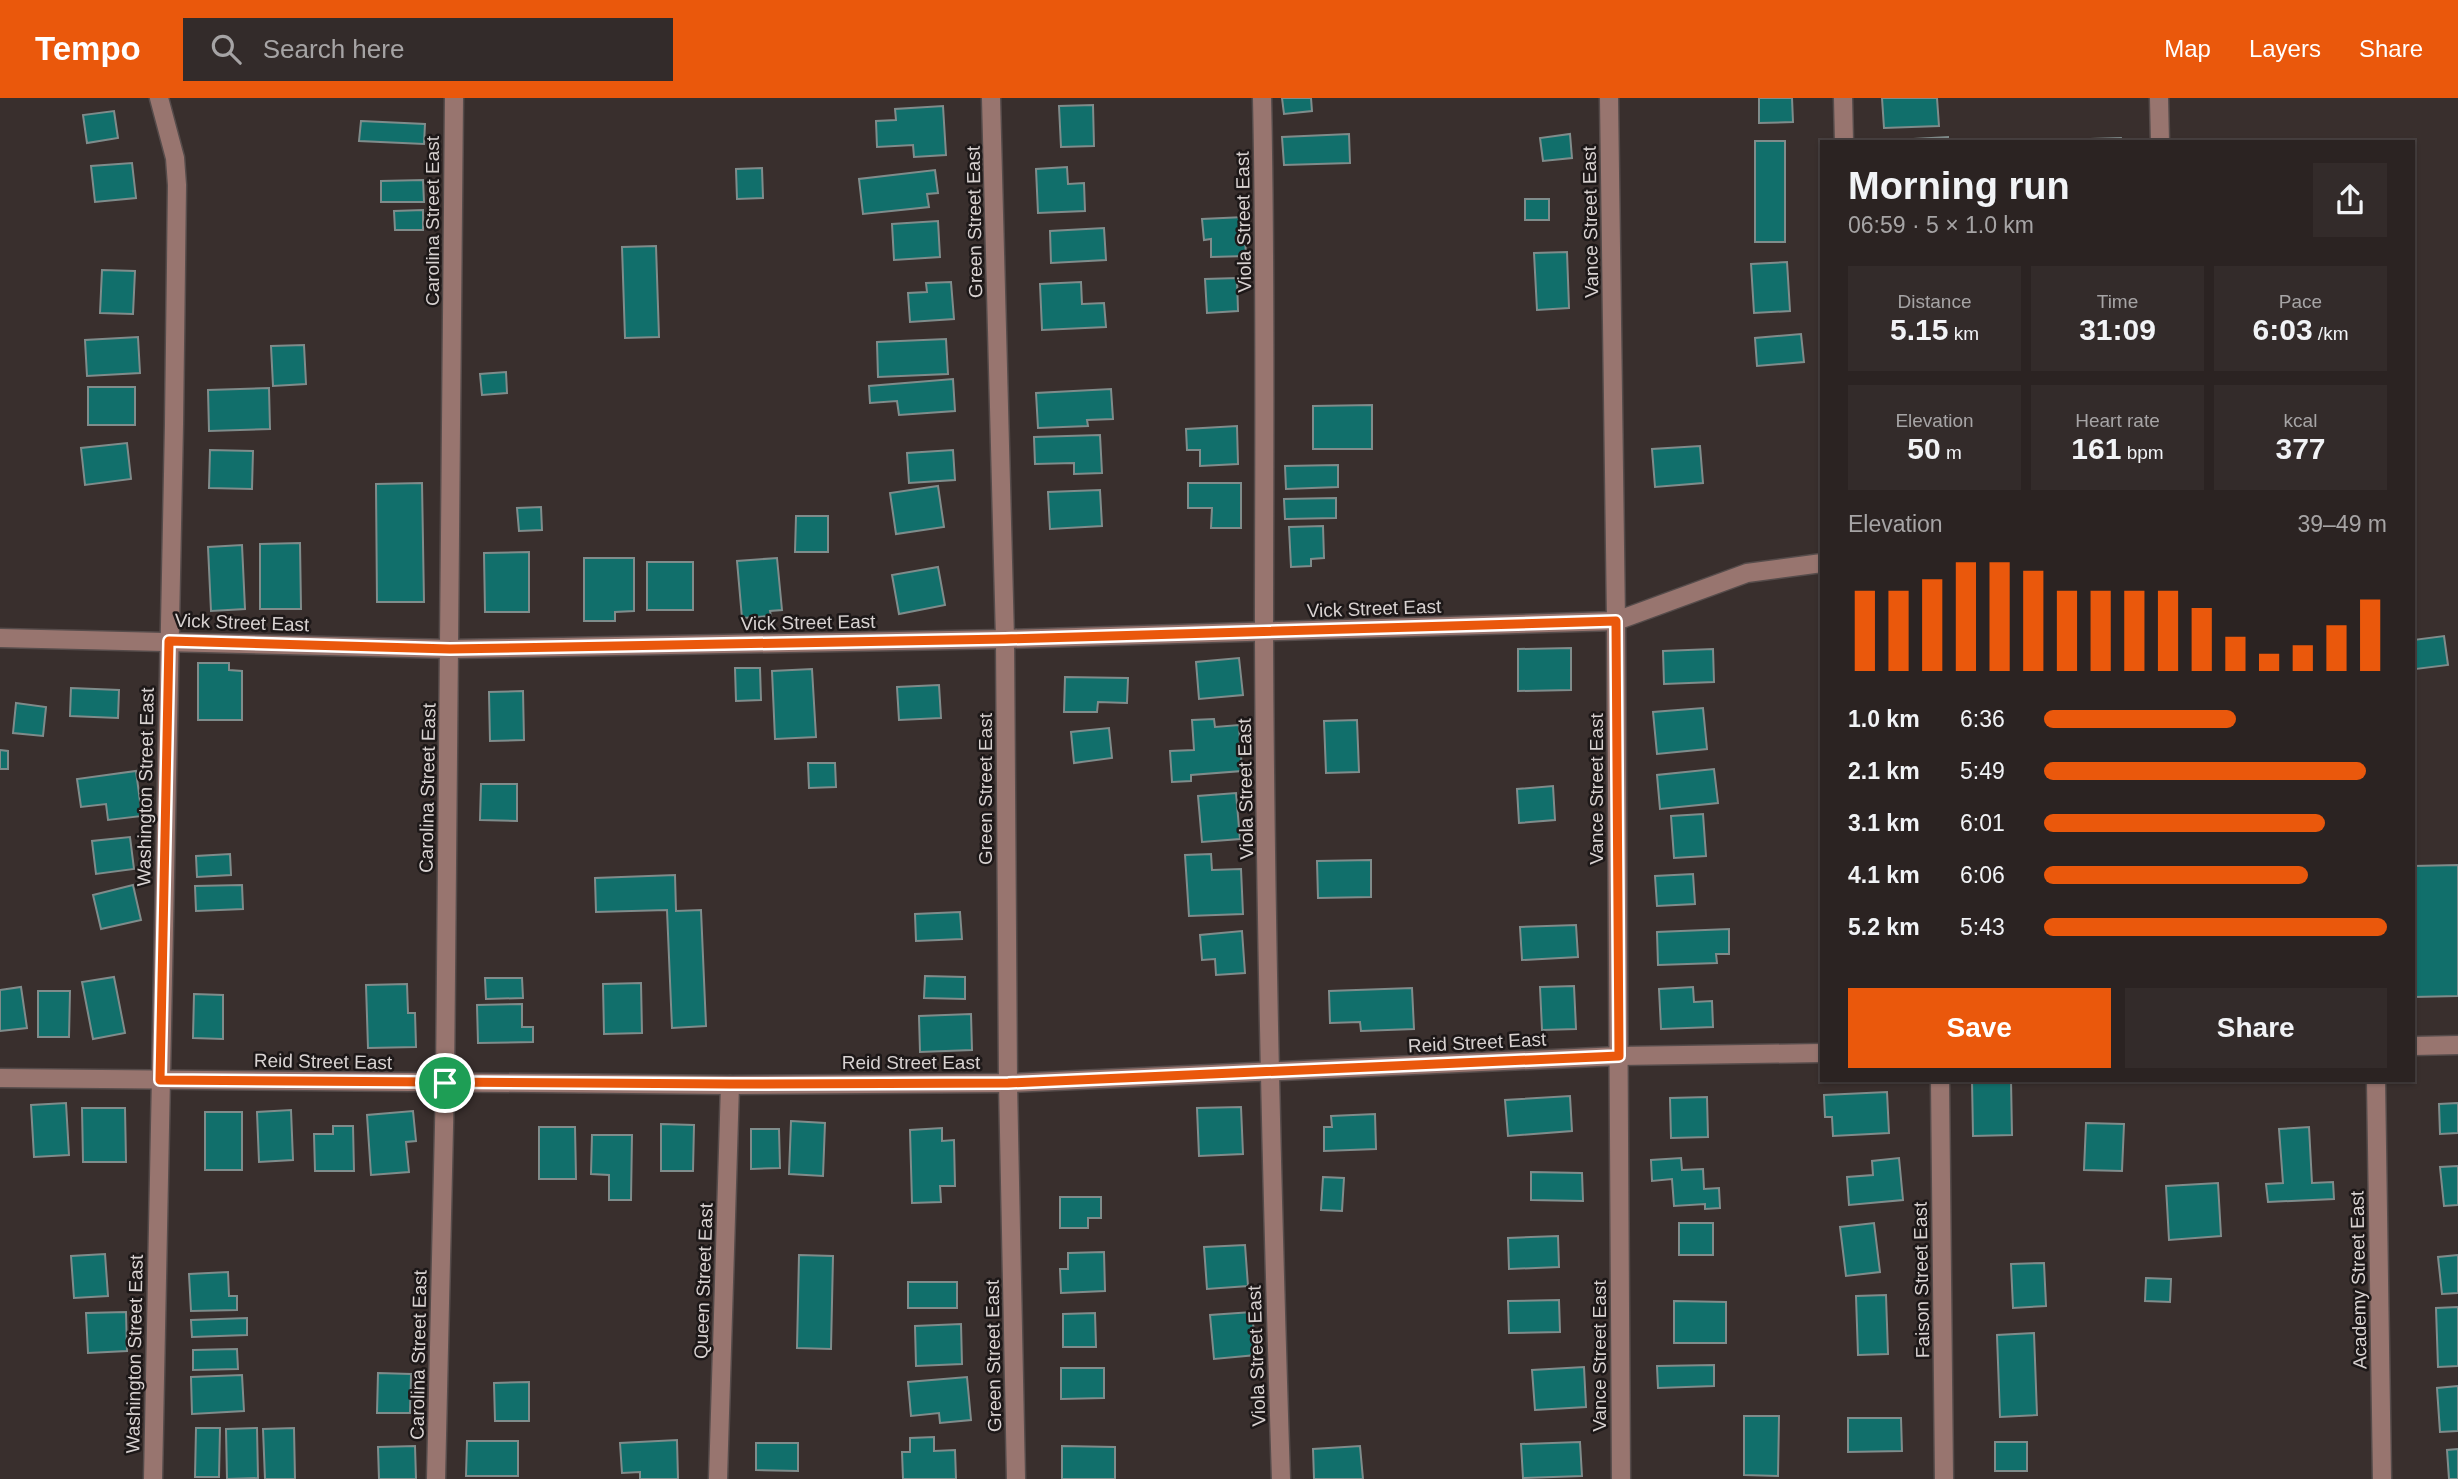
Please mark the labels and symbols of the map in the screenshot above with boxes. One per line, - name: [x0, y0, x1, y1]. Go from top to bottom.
- street label: Carolina Street East: [422, 135, 443, 306]
- street label: Green Street East: [963, 145, 986, 298]
- street label: Vance Street East: [1579, 145, 1602, 298]
- street label: Viola Street East: [1232, 151, 1255, 293]
- street label: Vick Street East: [1306, 596, 1442, 621]
- street label: Vick Street East: [174, 610, 310, 635]
- street label: Vick Street East: [740, 611, 876, 634]
- street label: Washington Street East: [133, 687, 158, 887]
- street label: Carolina Street East: [416, 702, 439, 873]
- street label: Green Street East: [975, 712, 996, 865]
- street label: Vance Street East: [1586, 712, 1607, 865]
- street label: Viola Street East: [1234, 718, 1257, 860]
- street label: Reid Street East: [1407, 1028, 1547, 1057]
- street label: Reid Street East: [254, 1050, 393, 1073]
- street label: Reid Street East: [842, 1052, 981, 1073]
- pin: [415, 1053, 475, 1113]
- street label: Academy Street East: [2346, 1190, 2371, 1369]
- street label: Faison Street East: [1910, 1201, 1933, 1358]
- street label: Queen Street East: [690, 1202, 717, 1360]
- street label: Washington Street East: [122, 1254, 147, 1454]
- street label: Carolina Street East: [407, 1269, 430, 1440]
- street label: Green Street East: [982, 1279, 1005, 1432]
- street label: Vance Street East: [1589, 1279, 1610, 1432]
- street label: Viola Street East: [1244, 1284, 1269, 1427]

